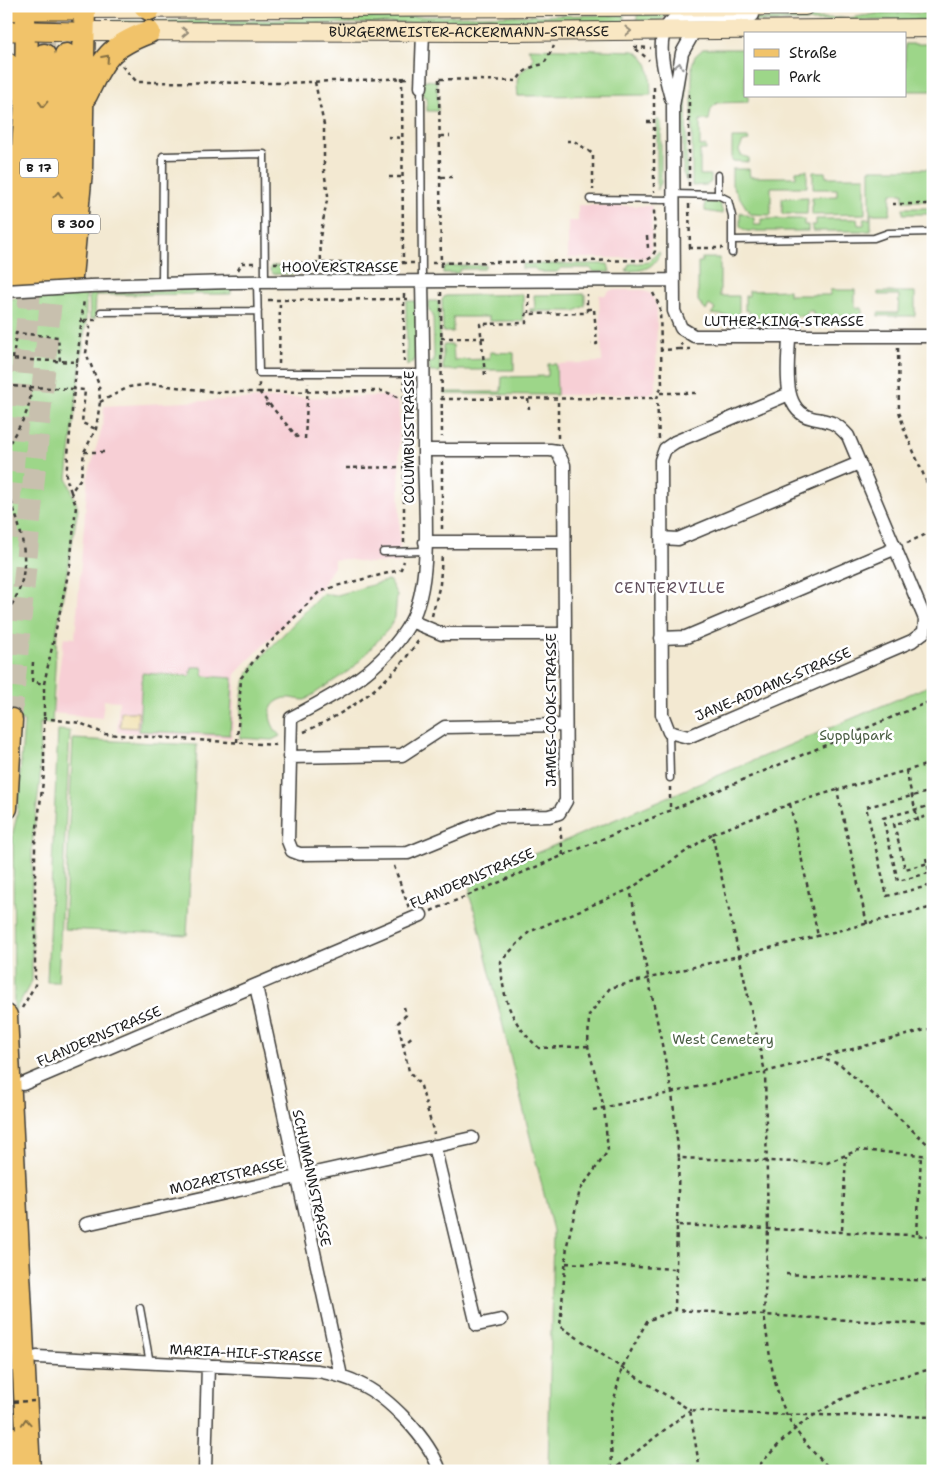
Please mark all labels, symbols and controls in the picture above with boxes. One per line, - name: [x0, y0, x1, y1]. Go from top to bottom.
- street label: BÜRGERMEISTER-ACKERMANN-STRASSE: [329, 22, 610, 41]
- one-way arrow: [624, 26, 632, 36]
- one-way arrow: [182, 27, 189, 37]
- legend: [744, 32, 906, 98]
- text: Straße: [789, 43, 837, 63]
- one-way arrow: [100, 54, 109, 63]
- one-way arrow: [673, 62, 684, 71]
- text: Park: [789, 67, 821, 87]
- one-way arrow: [38, 100, 48, 108]
- road number: B 17: [20, 158, 58, 178]
- one-way arrow: [53, 191, 64, 199]
- road number: B 300: [52, 214, 100, 233]
- street label: HOOVERSTRASSE: [281, 258, 399, 276]
- street label: LUTHER-KING-STRASSE: [704, 312, 864, 330]
- street label: COLUMBUSSTRASSE: [400, 370, 418, 504]
- district label: CENTERVILLE: [614, 578, 726, 598]
- street label: JAMES-COOK-STRASSE: [542, 633, 560, 787]
- street label: JANE-ADDAMS-STRASSE: [692, 643, 854, 725]
- park label: Supplypark: [819, 726, 893, 744]
- street label: FLANDERNSTRASSE: [407, 844, 537, 912]
- street label: FLANDERNSTRASSE: [34, 1002, 164, 1070]
- park label: West Cemetery: [672, 1030, 774, 1048]
- street label: SCHUMANNSTRASSE: [289, 1108, 335, 1248]
- street label: MOZARTSTRASSE: [167, 1154, 287, 1198]
- street label: MARIA-HILF-STRASSE: [169, 1340, 323, 1366]
- one-way arrow: [20, 1418, 31, 1426]

